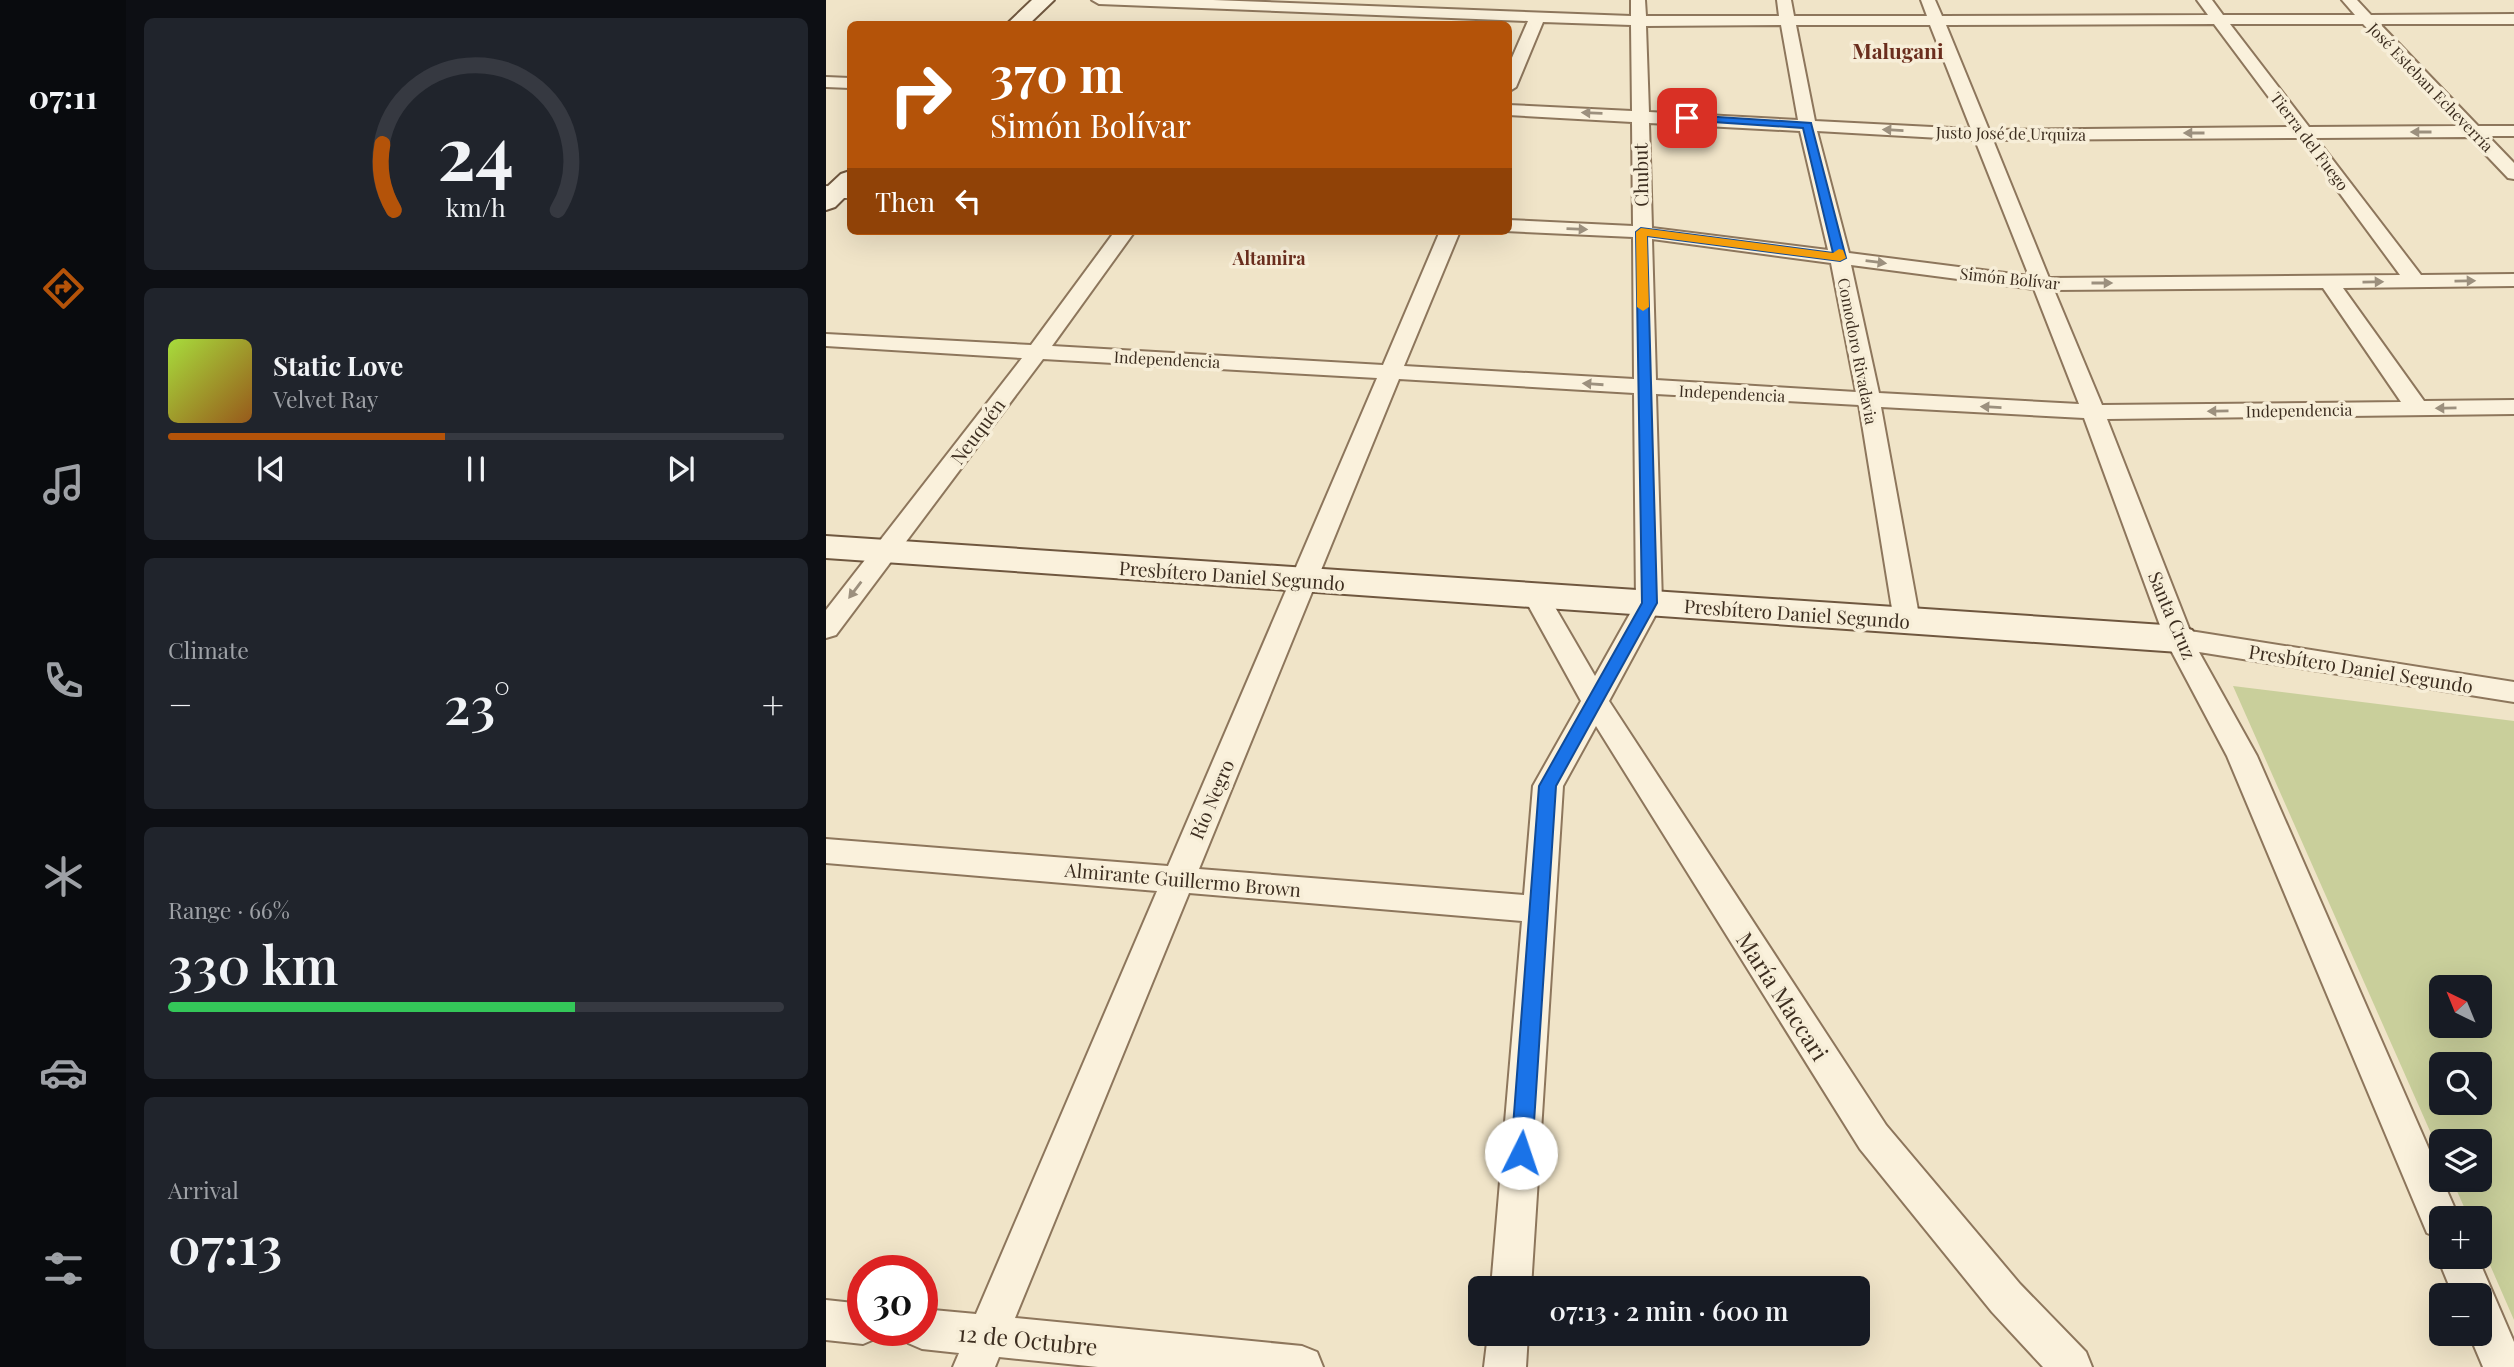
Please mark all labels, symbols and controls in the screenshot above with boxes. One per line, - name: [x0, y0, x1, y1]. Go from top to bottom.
- street label: José Esteban Echeverría: [2363, 17, 2498, 156]
- district label: Malugani: [1852, 36, 1944, 64]
- text: 370 m: [990, 40, 1124, 105]
- icon: right: [875, 49, 966, 140]
- text: 07:11: [29, 74, 98, 117]
- street label: Tierra del Fuego: [2266, 87, 2354, 195]
- pin: [1657, 88, 1717, 148]
- icon: arrive: [1668, 99, 1706, 137]
- text: 24: [438, 101, 514, 198]
- text: Simón Bolívar: [990, 103, 1191, 146]
- one-way arrow: [1581, 108, 1603, 119]
- street label: Justo José de Urquiza: [1935, 121, 2086, 145]
- one-way arrow: [1882, 124, 1904, 135]
- one-way arrow: [2410, 126, 2432, 138]
- one-way arrow: [2183, 128, 2205, 139]
- street label: Chubut: [1626, 143, 1654, 207]
- icon: left: [949, 182, 987, 220]
- text: Then: [875, 184, 935, 219]
- text: km/h: [446, 190, 506, 223]
- one-way arrow: [1566, 224, 1588, 235]
- district label: Altamira: [1232, 246, 1306, 270]
- one-way arrow: [1865, 257, 1887, 268]
- street label: Simón Bolívar: [1959, 262, 2061, 294]
- icon: directions: [39, 264, 88, 313]
- one-way arrow: [2454, 275, 2476, 287]
- street label: Comodoro Rivadavia: [1833, 276, 1883, 426]
- one-way arrow: [2362, 276, 2384, 288]
- one-way arrow: [2091, 277, 2113, 289]
- street label: Independencia: [1113, 346, 1221, 372]
- text: Static Love: [273, 348, 403, 383]
- one-way arrow: [1581, 379, 1603, 390]
- street label: Independencia: [1678, 380, 1786, 406]
- text: Velvet Ray: [273, 383, 378, 414]
- street label: Neuquén: [944, 392, 1011, 469]
- street label: Independencia: [2245, 399, 2353, 421]
- one-way arrow: [1980, 401, 2002, 412]
- one-way arrow: [2435, 402, 2457, 414]
- one-way arrow: [2207, 405, 2229, 416]
- icon: previous: [252, 450, 290, 488]
- icon: pause: [457, 450, 495, 488]
- icon: next: [662, 450, 700, 488]
- icon: music: [39, 460, 88, 509]
- street label: Presbítero Daniel Segundo: [1118, 554, 1346, 596]
- street label: Santa Cruz: [2143, 567, 2203, 663]
- one-way arrow: [848, 580, 863, 598]
- street label: Presbítero Daniel Segundo: [1683, 592, 1911, 634]
- text: Climate: [168, 634, 249, 665]
- street label: Presbítero Daniel Segundo: [2247, 637, 2475, 699]
- icon: phone: [39, 656, 88, 705]
- text: 23°: [444, 669, 510, 738]
- text: −: [168, 678, 193, 729]
- text: +: [762, 678, 784, 729]
- street label: Río Negro: [1183, 755, 1239, 843]
- icon: climate: [39, 852, 88, 901]
- street label: Almirante Guillermo Brown: [1063, 856, 1303, 902]
- text: Range · 66%: [168, 894, 290, 925]
- street label: María Maccari: [1730, 926, 1836, 1066]
- text: 330 km: [168, 929, 338, 998]
- north arrow: [2429, 975, 2492, 1038]
- map controls: [2429, 975, 2492, 1346]
- icon: car: [39, 1048, 88, 1097]
- button: search: [2429, 1052, 2492, 1115]
- position arrow: [1484, 1116, 1558, 1190]
- button: layers: [2429, 1129, 2492, 1192]
- text: Arrival: [168, 1174, 239, 1205]
- button: +: [2429, 1206, 2492, 1269]
- text: 07:13: [168, 1209, 282, 1278]
- icon: filters: [39, 1244, 88, 1293]
- speed limit sign: 30: [847, 1255, 938, 1346]
- button: −: [2429, 1283, 2492, 1346]
- text: 07:13 · 2 min · 600 m: [1550, 1293, 1788, 1328]
- street label: 12 de Octubre: [957, 1316, 1099, 1362]

